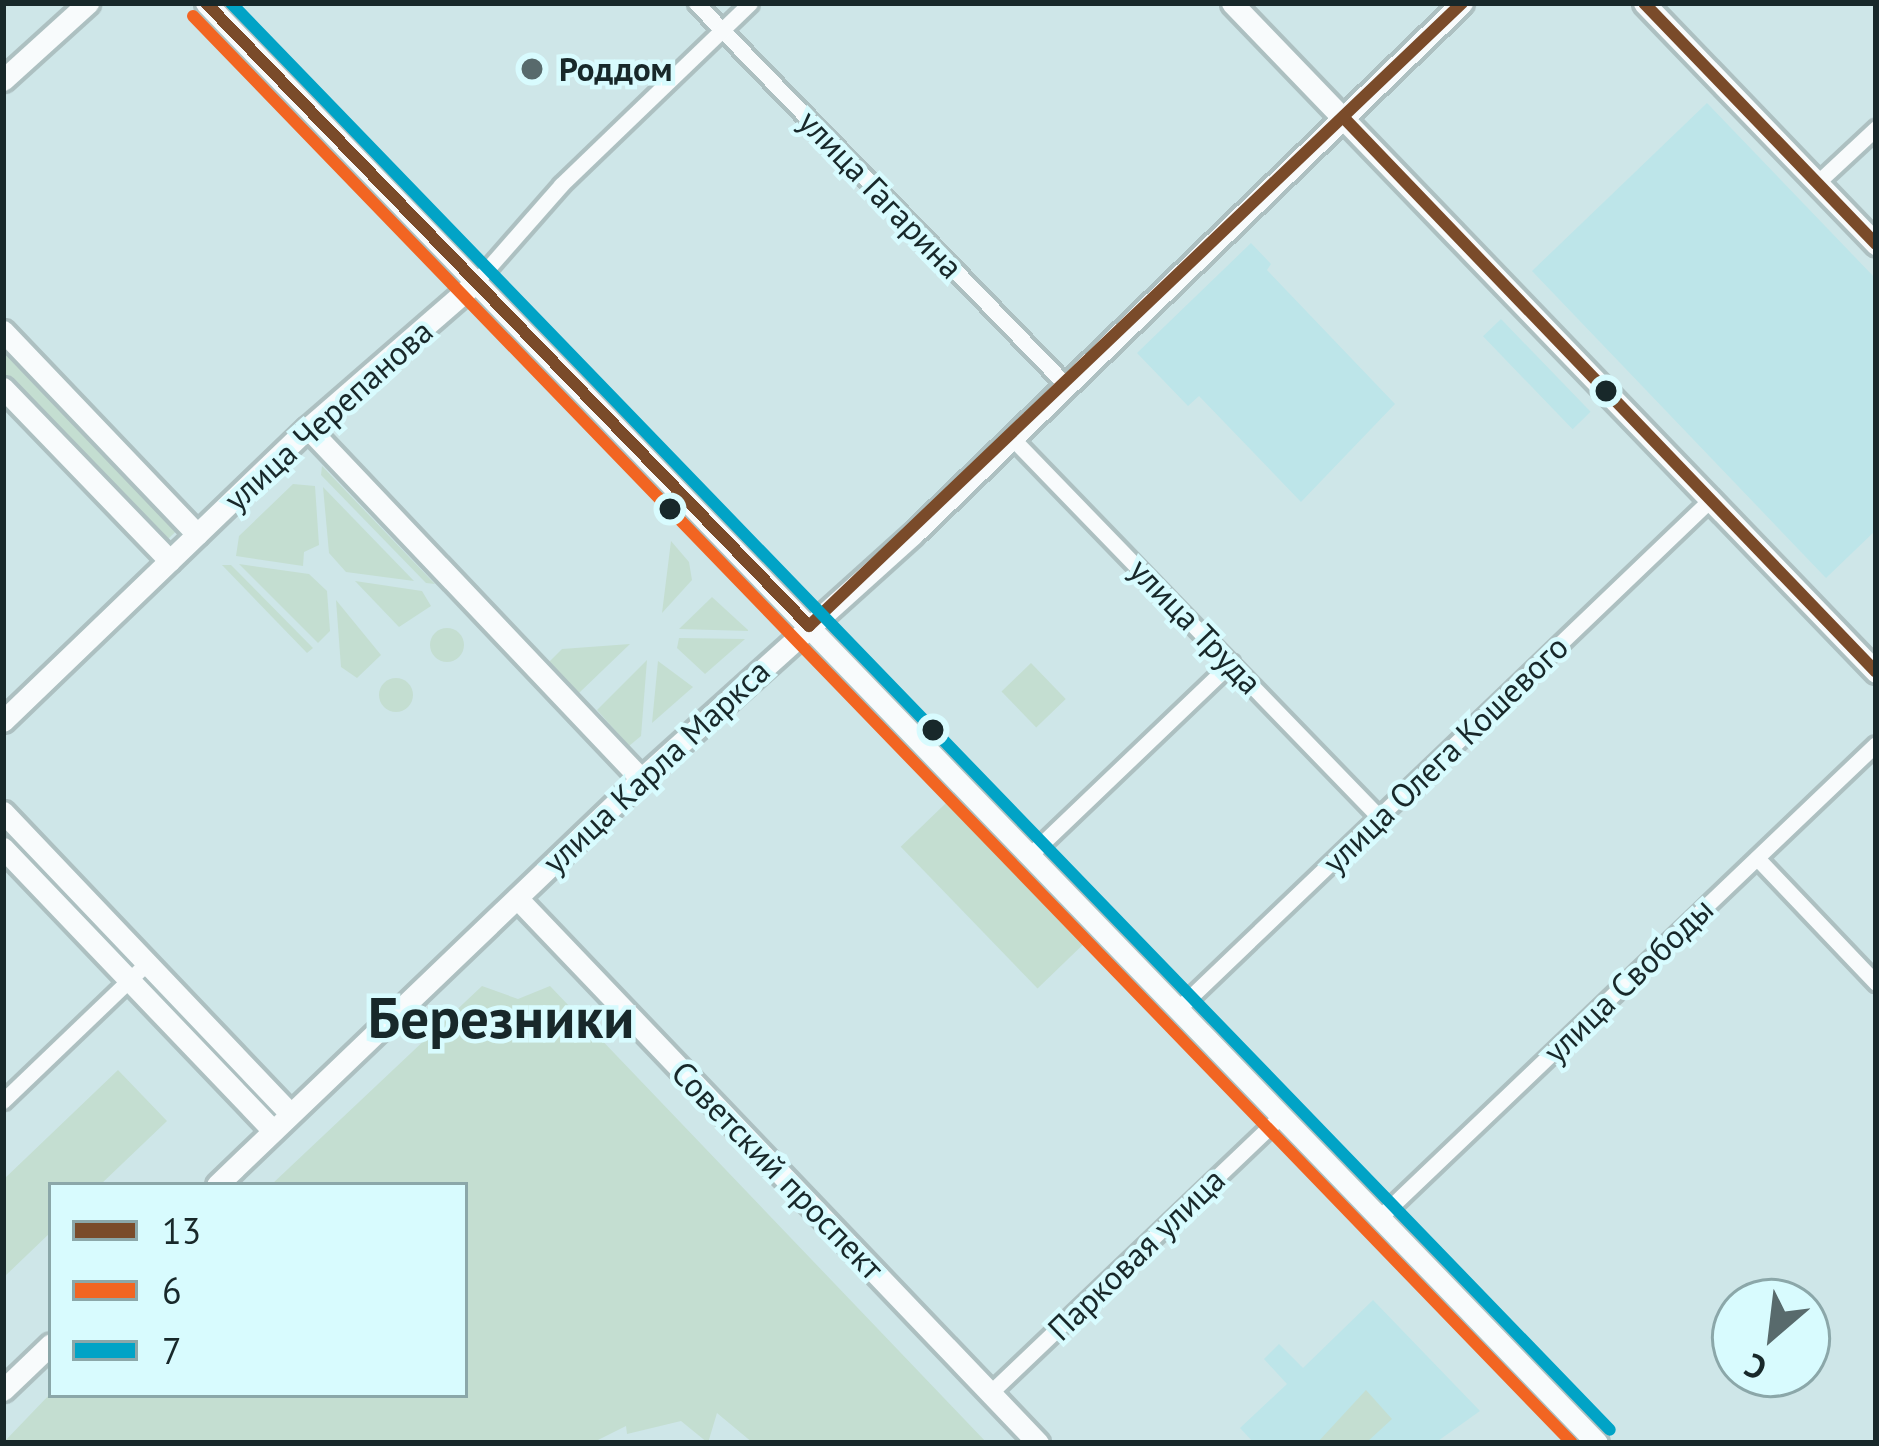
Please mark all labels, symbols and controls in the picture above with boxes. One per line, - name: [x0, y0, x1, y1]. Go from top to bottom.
- place label: Роддом: [559, 49, 673, 89]
- marker: Роддом: [516, 53, 548, 85]
- street label: улица Гагарина: [791, 102, 971, 286]
- street label: улица Черепанова: [216, 311, 440, 519]
- unlabelled marker: [1595, 380, 1617, 402]
- unlabelled marker: [659, 498, 681, 520]
- street label: улица Труда: [1121, 550, 1271, 702]
- street label: улица Олега Кошевого: [1314, 627, 1576, 881]
- street label: улица Карла Маркса: [534, 651, 778, 881]
- unlabelled marker: [922, 719, 944, 741]
- street label: улица Свободы: [1535, 889, 1721, 1071]
- district label: Березники: [368, 984, 634, 1052]
- street label: Советский проспект: [664, 1053, 892, 1287]
- street label: Парковая улица: [1039, 1160, 1233, 1348]
- legend: [48, 1182, 468, 1398]
- text: 13: [162, 1207, 201, 1254]
- text: 6: [162, 1267, 182, 1314]
- north arrow: [1711, 1278, 1831, 1398]
- text: 7: [162, 1327, 182, 1374]
- text: С: [1737, 1344, 1774, 1391]

